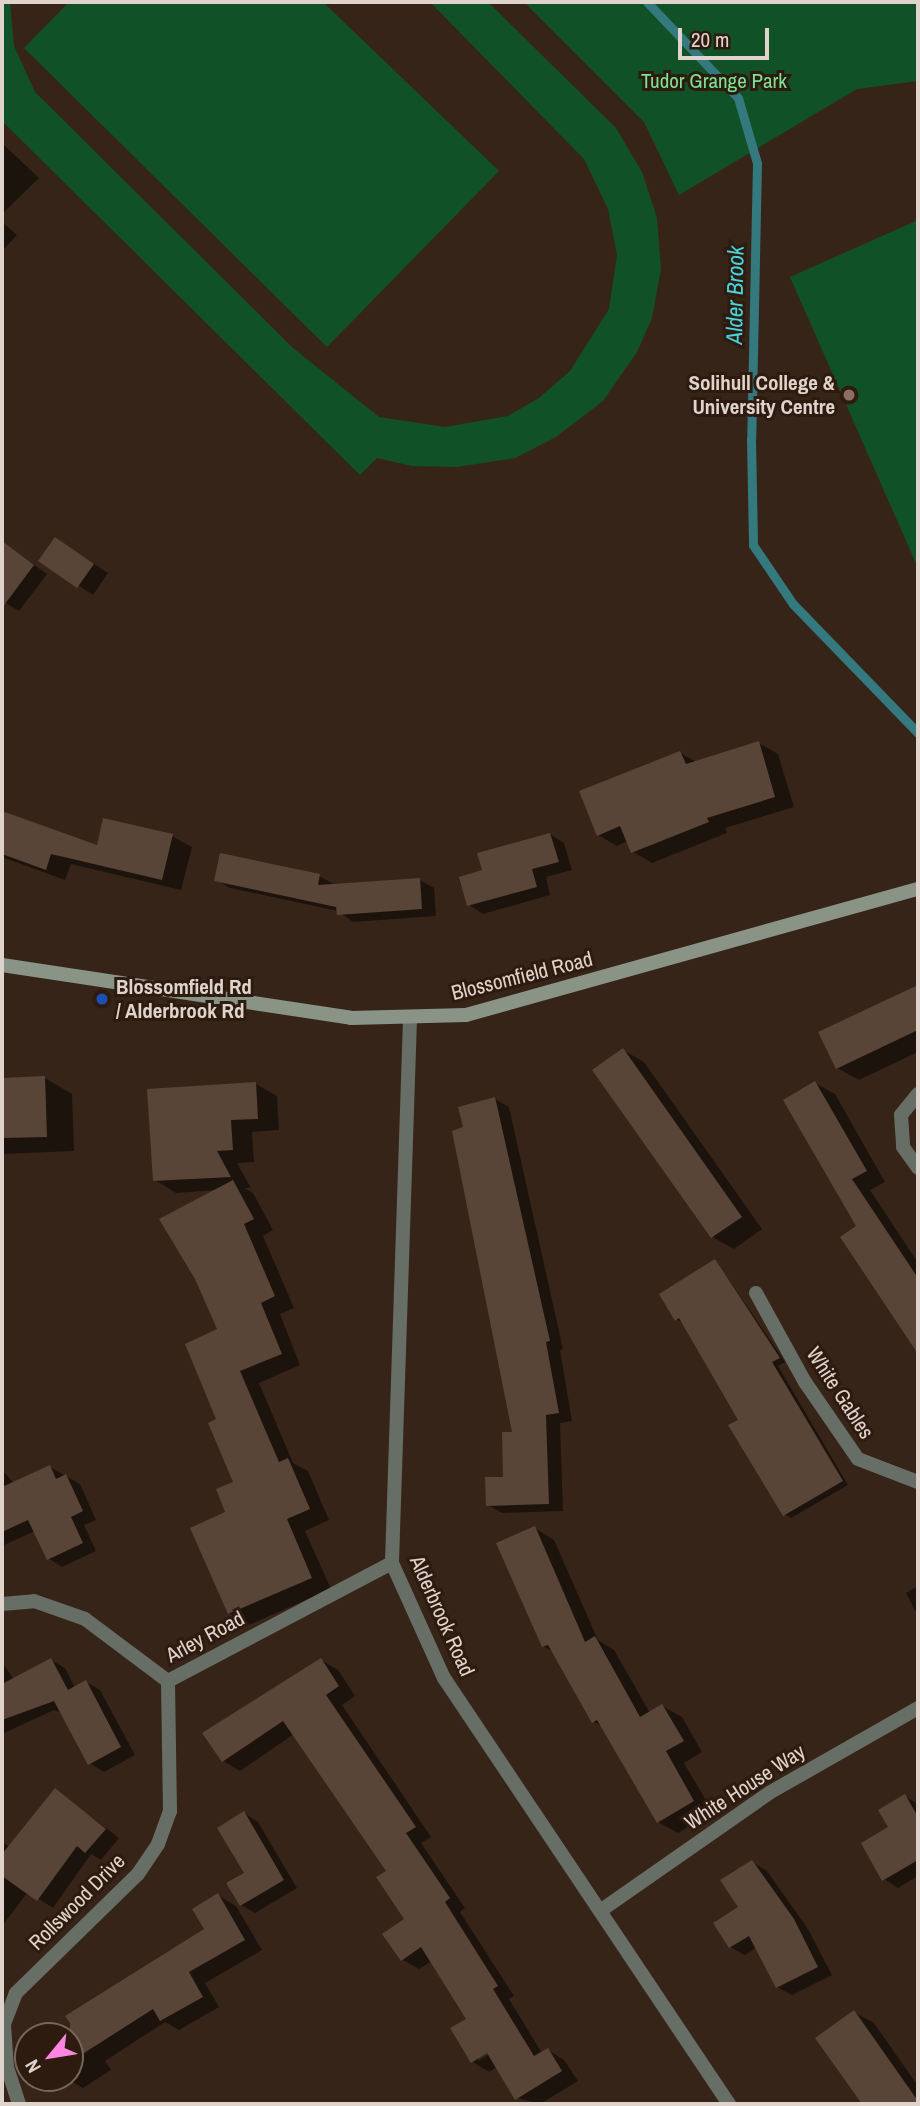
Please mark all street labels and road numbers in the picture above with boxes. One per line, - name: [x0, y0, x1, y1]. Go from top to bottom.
- street label: Blossomfield Road: [449, 946, 595, 1006]
- street label: White Gables: [801, 1342, 879, 1444]
- street label: Alderbrook Road: [404, 1552, 480, 1680]
- street label: Arley Road: [161, 1606, 249, 1668]
- street label: White House Way: [680, 1739, 810, 1835]
- street label: Rollswood Drive: [24, 1849, 130, 1955]

